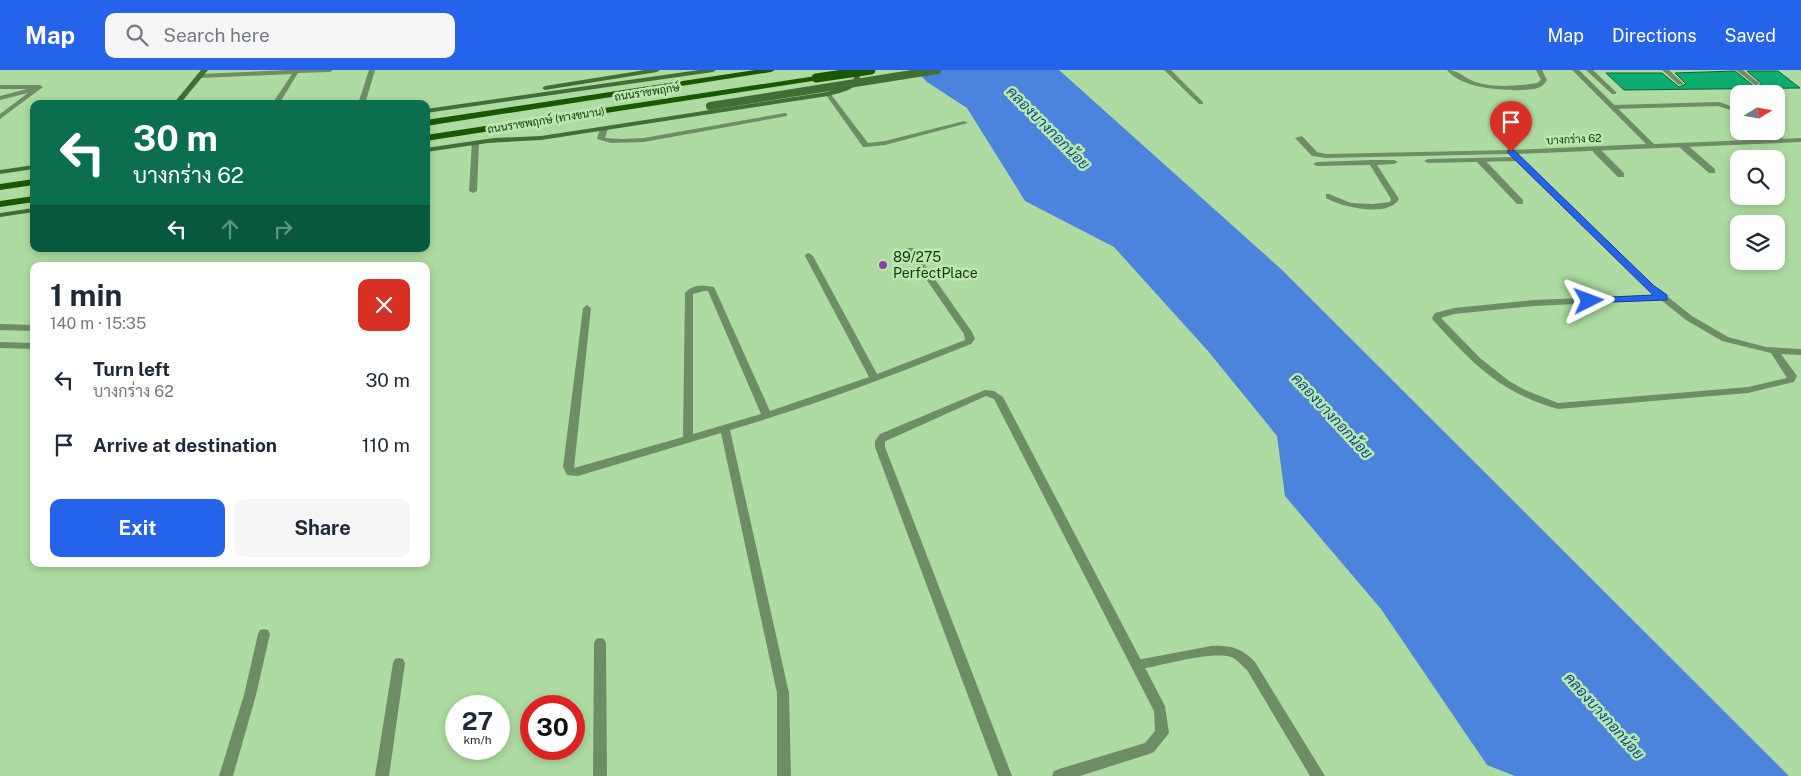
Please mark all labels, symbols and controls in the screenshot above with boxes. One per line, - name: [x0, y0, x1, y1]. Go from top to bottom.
- search box: [105, 13, 455, 58]
- text: Map: [25, 21, 75, 49]
- icon: search: [123, 21, 151, 49]
- text: Search here: [163, 24, 270, 46]
- text: Map: [1547, 25, 1584, 46]
- text: Directions: [1612, 25, 1697, 46]
- text: Saved: [1725, 25, 1776, 46]
- street label: ถนนราชพฤกษ์: [613, 79, 681, 104]
- water label: คลองบางกอกน้อย: [1003, 82, 1094, 173]
- north arrow: [1730, 85, 1785, 140]
- map controls: [1730, 85, 1785, 270]
- pin: [1490, 101, 1532, 152]
- street label: ถนนราชพฤกษ์ (ทางขนาน): [486, 103, 606, 136]
- icon: arrive: [1497, 108, 1525, 136]
- text: 30 m: [133, 118, 218, 159]
- icon: left: [50, 120, 115, 185]
- street label: บางกร่าง 62: [1546, 131, 1602, 146]
- button: search: [1730, 150, 1785, 205]
- text: บางกร่าง 62: [133, 162, 244, 188]
- icon: left: [163, 215, 191, 243]
- icon: ahead: [216, 215, 244, 243]
- icon: right: [269, 215, 297, 243]
- button: layers: [1730, 215, 1785, 270]
- place label: 89/275 PerfectPlace: [893, 249, 978, 281]
- marker: 89/275 PerfectPlace: [877, 259, 889, 271]
- position arrow: [1562, 274, 1614, 326]
- text: 1 min: [50, 277, 122, 313]
- button: close: [358, 279, 410, 331]
- text: 140 m · 15:35: [50, 314, 146, 333]
- text: Turn left: [93, 358, 170, 380]
- icon: left: [50, 366, 78, 394]
- text: 30 m: [365, 369, 410, 391]
- water label: คลองบางกอกน้อย: [1289, 369, 1377, 462]
- text: บางกร่าง 62: [93, 382, 174, 401]
- icon: arrive: [50, 431, 78, 459]
- text: Arrive at destination: [93, 434, 277, 456]
- text: 110 m: [362, 434, 410, 456]
- button: Exit: [50, 499, 225, 557]
- button: Share: [235, 499, 410, 557]
- water label: คลองบางกอกน้อย: [1561, 668, 1649, 763]
- speed limit sign: 30: [520, 695, 585, 760]
- text: 27: [462, 706, 493, 736]
- text: km/h: [463, 733, 492, 747]

